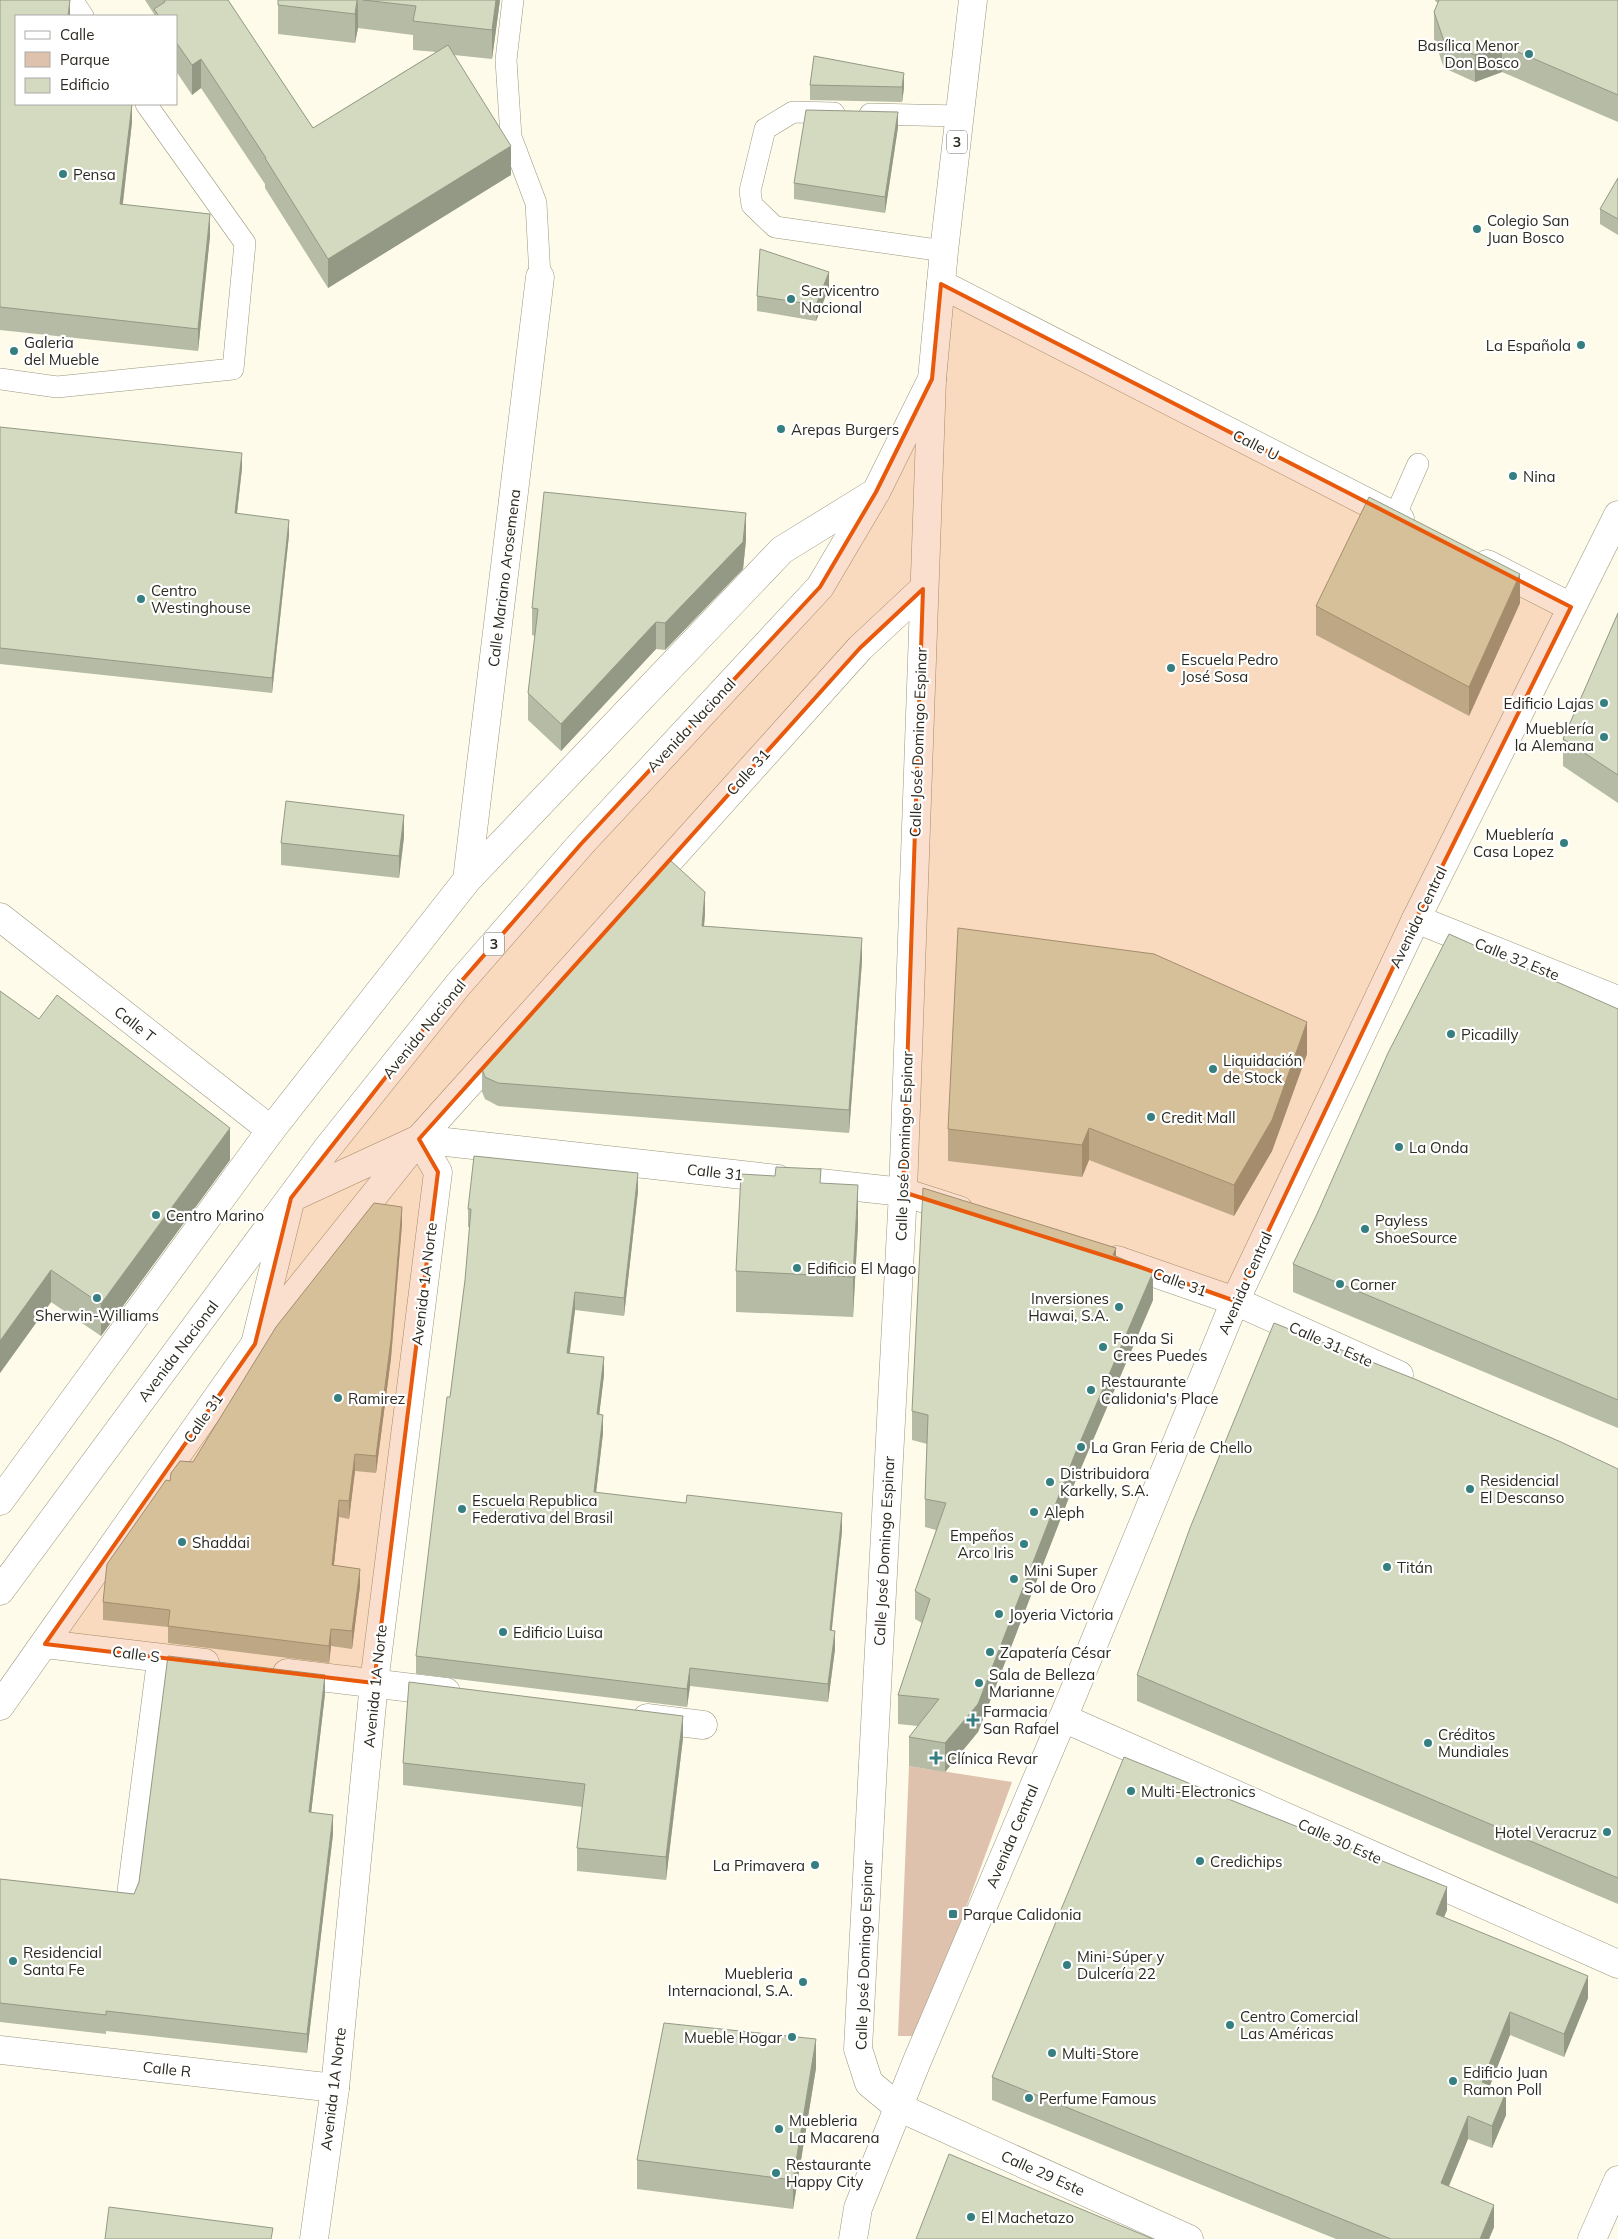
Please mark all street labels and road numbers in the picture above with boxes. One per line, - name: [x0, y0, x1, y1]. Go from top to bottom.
- road number: 3: [947, 130, 967, 154]
- street label: Calle U: [1230, 425, 1282, 465]
- street label: Calle Mariano Arosemena: [484, 488, 524, 668]
- street label: Calle José Domingo Espinar: [905, 646, 931, 837]
- street label: Avenida Nacional: [642, 674, 740, 776]
- street label: Calle 31: [722, 745, 774, 799]
- street label: Avenida Central: [1385, 863, 1451, 971]
- road number: 3: [484, 932, 504, 956]
- street label: Calle 32 Este: [1472, 933, 1562, 985]
- street label: Avenida Nacional: [378, 976, 470, 1082]
- street label: Calle T: [111, 1002, 159, 1046]
- street label: Calle José Domingo Espinar: [891, 1050, 917, 1241]
- street label: Calle 31: [686, 1160, 744, 1184]
- street label: Avenida 1A Norte: [407, 1221, 441, 1347]
- street label: Avenida Central: [1214, 1229, 1276, 1337]
- street label: Calle 31: [1150, 1263, 1210, 1301]
- street label: Avenida Nacional: [134, 1297, 222, 1405]
- street label: Calle 31 Este: [1286, 1317, 1376, 1371]
- street label: Calle 31: [179, 1390, 227, 1446]
- street label: Calle José Domingo Espinar: [870, 1455, 898, 1646]
- street label: Avenida 1A Norte: [359, 1623, 391, 1749]
- street label: Calle S: [111, 1642, 161, 1666]
- street label: Avenida Central: [982, 1781, 1042, 1891]
- street label: Calle 30 Este: [1295, 1814, 1385, 1868]
- street label: Calle José Domingo Espinar: [851, 1859, 877, 2050]
- street label: Avenida 1A Norte: [316, 2026, 350, 2152]
- street label: Calle R: [142, 2057, 192, 2081]
- street label: Calle 29 Este: [998, 2146, 1088, 2200]

